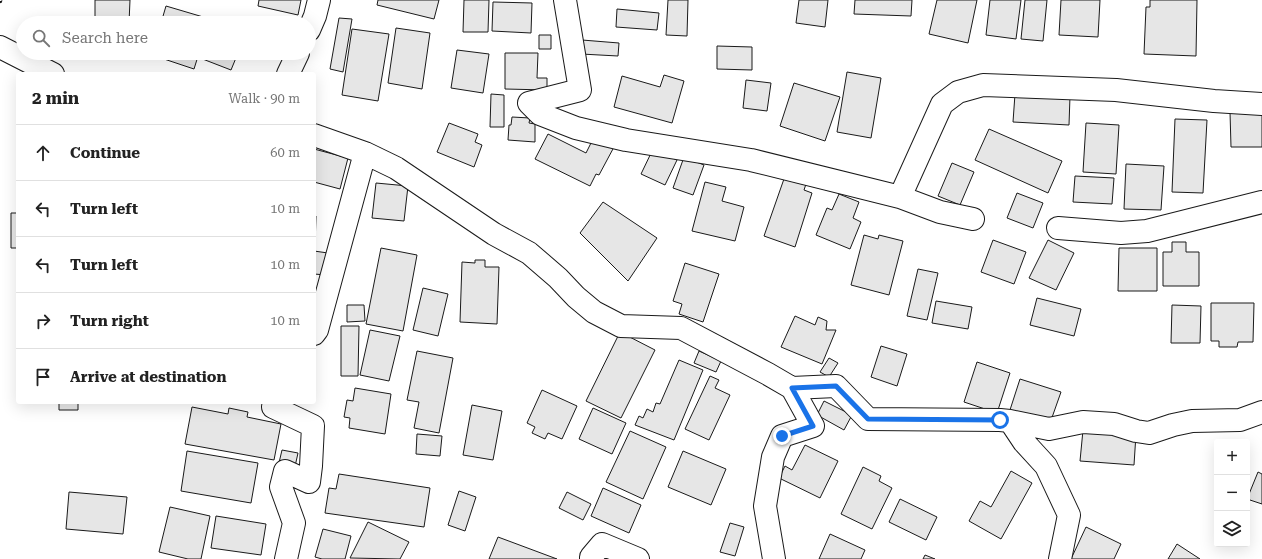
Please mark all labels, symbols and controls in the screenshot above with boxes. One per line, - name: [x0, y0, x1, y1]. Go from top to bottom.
- search box: [16, 16, 316, 60]
- icon: search: [30, 27, 52, 49]
- text: Search here: [62, 29, 148, 47]
- text: 2 min: [32, 88, 79, 108]
- text: Walk · 90 m: [228, 91, 300, 106]
- icon: ahead: [32, 142, 54, 164]
- text: Continue: [70, 144, 140, 162]
- text: 60 m: [270, 145, 300, 160]
- icon: left: [32, 198, 54, 220]
- text: Turn left: [70, 200, 138, 218]
- text: 10 m: [270, 201, 300, 216]
- icon: left: [32, 254, 54, 276]
- text: Turn left: [70, 256, 138, 274]
- text: 10 m: [270, 257, 300, 272]
- icon: right: [32, 310, 54, 332]
- text: Turn right: [70, 312, 149, 330]
- text: 10 m: [270, 313, 300, 328]
- icon: arrive: [32, 366, 54, 388]
- text: Arrive at destination: [70, 368, 226, 386]
- route start: [991, 411, 1009, 429]
- route end: [773, 427, 791, 445]
- map controls: [1214, 439, 1250, 547]
- button: +: [1214, 439, 1250, 475]
- button: −: [1214, 475, 1250, 511]
- button: layers: [1214, 511, 1250, 547]

